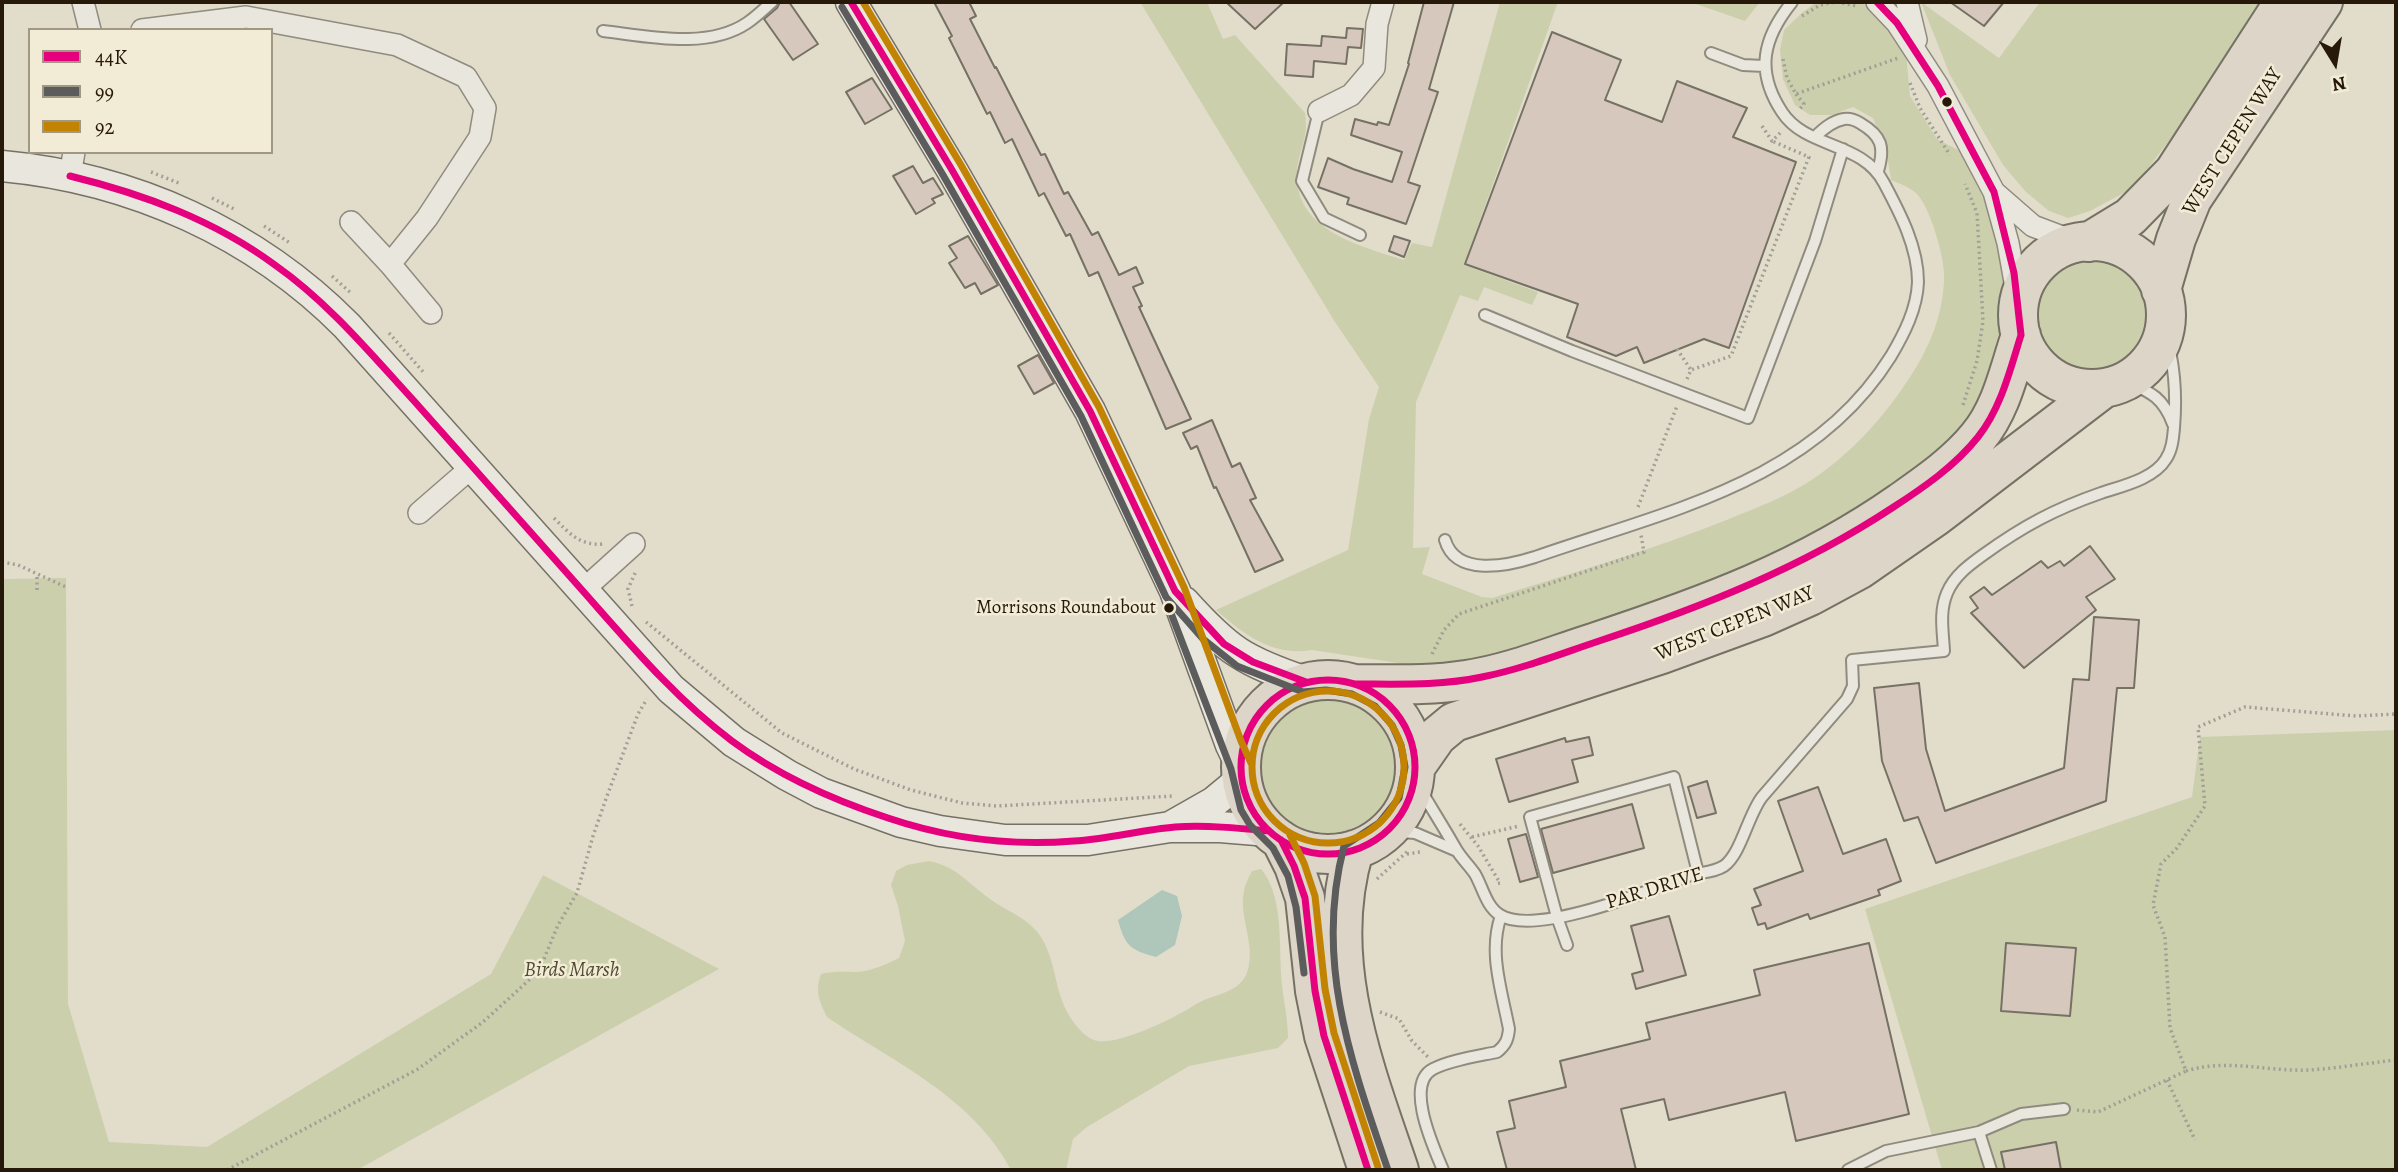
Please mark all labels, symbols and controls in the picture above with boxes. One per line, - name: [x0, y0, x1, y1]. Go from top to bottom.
- legend: [28, 28, 273, 154]
- north arrow: [2300, 28, 2370, 98]
- text: 44K: [95, 43, 127, 71]
- street label: WEST CEPEN WAY: [2178, 64, 2288, 220]
- text: N: [2330, 70, 2348, 98]
- text: 99: [95, 78, 114, 106]
- unlabelled marker: [1940, 95, 1954, 109]
- text: 92: [95, 113, 115, 141]
- street label: WEST CEPEN WAY: [1652, 581, 1818, 667]
- place label: Morrisons Roundabout: [976, 597, 1156, 619]
- marker: Morrisons Roundabout: [1162, 601, 1176, 615]
- street label: PAR DRIVE: [1603, 862, 1707, 916]
- park label: Birds Marsh: [524, 958, 620, 984]

